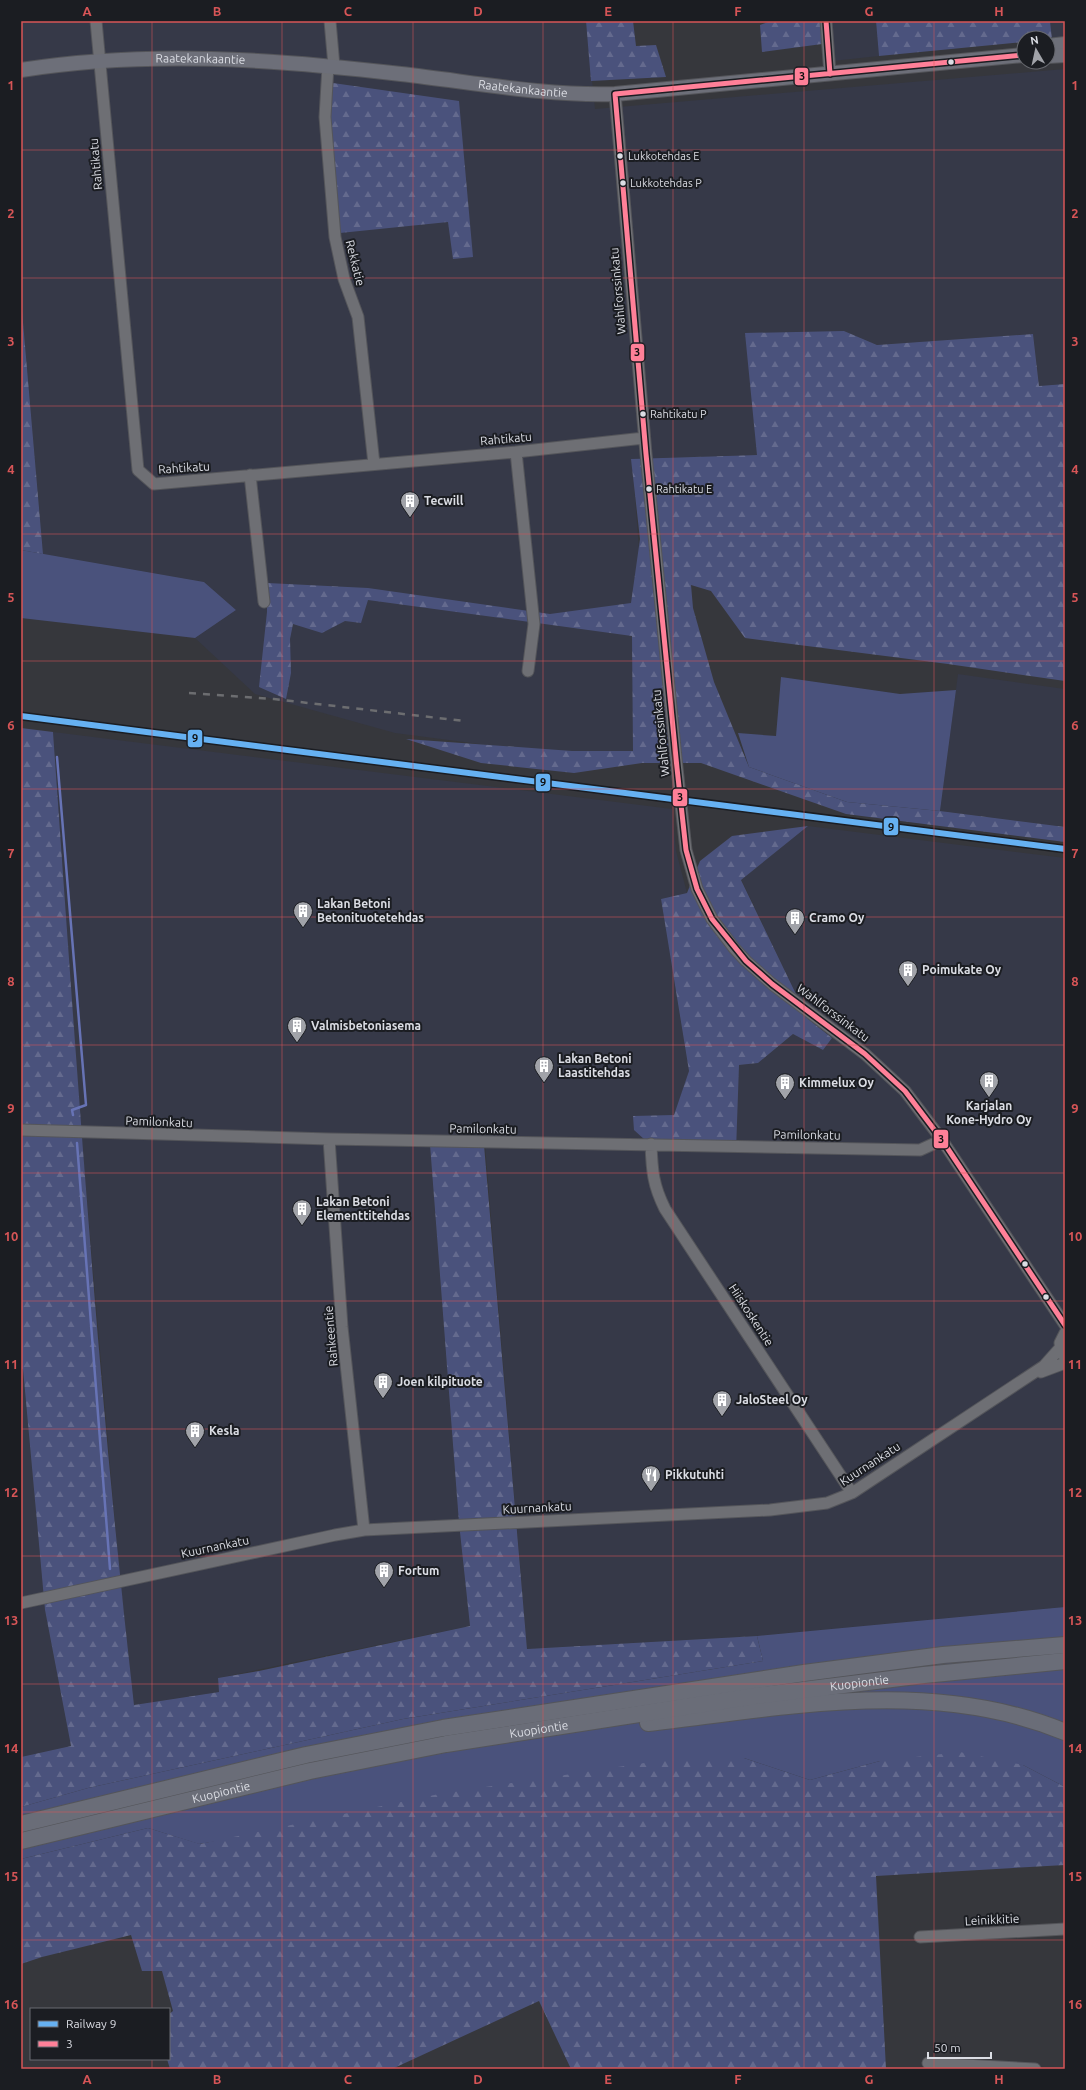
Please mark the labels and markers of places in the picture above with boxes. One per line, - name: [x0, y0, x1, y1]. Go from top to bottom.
- unlabelled marker: [946, 57, 956, 67]
- place label: Lukkotehdas E: [628, 150, 699, 162]
- marker: Lukkotehdas E: [615, 151, 625, 161]
- place label: Lukkotehdas P: [630, 177, 702, 189]
- marker: Lukkotehdas P: [618, 178, 628, 188]
- place label: Rahtikatu P: [650, 408, 707, 420]
- marker: Rahtikatu P: [638, 409, 648, 419]
- place label: Rahtikatu E: [656, 483, 712, 495]
- marker: Rahtikatu E: [644, 484, 654, 494]
- building icon: Tecwill: [399, 490, 421, 518]
- place label: Tecwill: [424, 494, 464, 507]
- place label: Lakan Betoni Betonituotetehdas: [317, 897, 424, 924]
- building icon: Lakan Betoni Betonituotetehdas: [292, 900, 314, 928]
- building icon: Cramo Oy: [784, 907, 806, 935]
- place label: Cramo Oy: [809, 911, 865, 924]
- building icon: Poimukate Oy: [897, 959, 919, 987]
- place label: Poimukate Oy: [922, 963, 1002, 976]
- building icon: Valmisbetoniasema: [286, 1015, 308, 1043]
- place label: Valmisbetoniasema: [311, 1019, 421, 1032]
- place label: Lakan Betoni Laastitehdas: [558, 1052, 632, 1079]
- building icon: Lakan Betoni Laastitehdas: [533, 1055, 555, 1083]
- building icon: Karjalan Kone-Hydro Oy: [978, 1070, 1000, 1098]
- building icon: Kimmelux Oy: [774, 1072, 796, 1100]
- place label: Kimmelux Oy: [799, 1076, 875, 1089]
- place label: Karjalan Kone-Hydro Oy: [946, 1099, 1032, 1126]
- place label: Lakan Betoni Elementtitehdas: [316, 1195, 410, 1222]
- building icon: Lakan Betoni Elementtitehdas: [291, 1198, 313, 1226]
- unlabelled marker: [1020, 1259, 1030, 1269]
- unlabelled marker: [1041, 1292, 1051, 1302]
- building icon: Joen kilpituote: [372, 1371, 394, 1399]
- place label: Joen kilpituote: [397, 1375, 483, 1388]
- building icon: JaloSteel Oy: [711, 1389, 733, 1417]
- place label: JaloSteel Oy: [736, 1393, 808, 1406]
- building icon: Kesla: [184, 1420, 206, 1448]
- place label: Kesla: [209, 1424, 239, 1437]
- restaurant icon: Pikkutuhti: [640, 1464, 662, 1492]
- place label: Pikkutuhti: [665, 1468, 724, 1481]
- building icon: Fortum: [373, 1560, 395, 1588]
- place label: Fortum: [398, 1564, 439, 1577]

